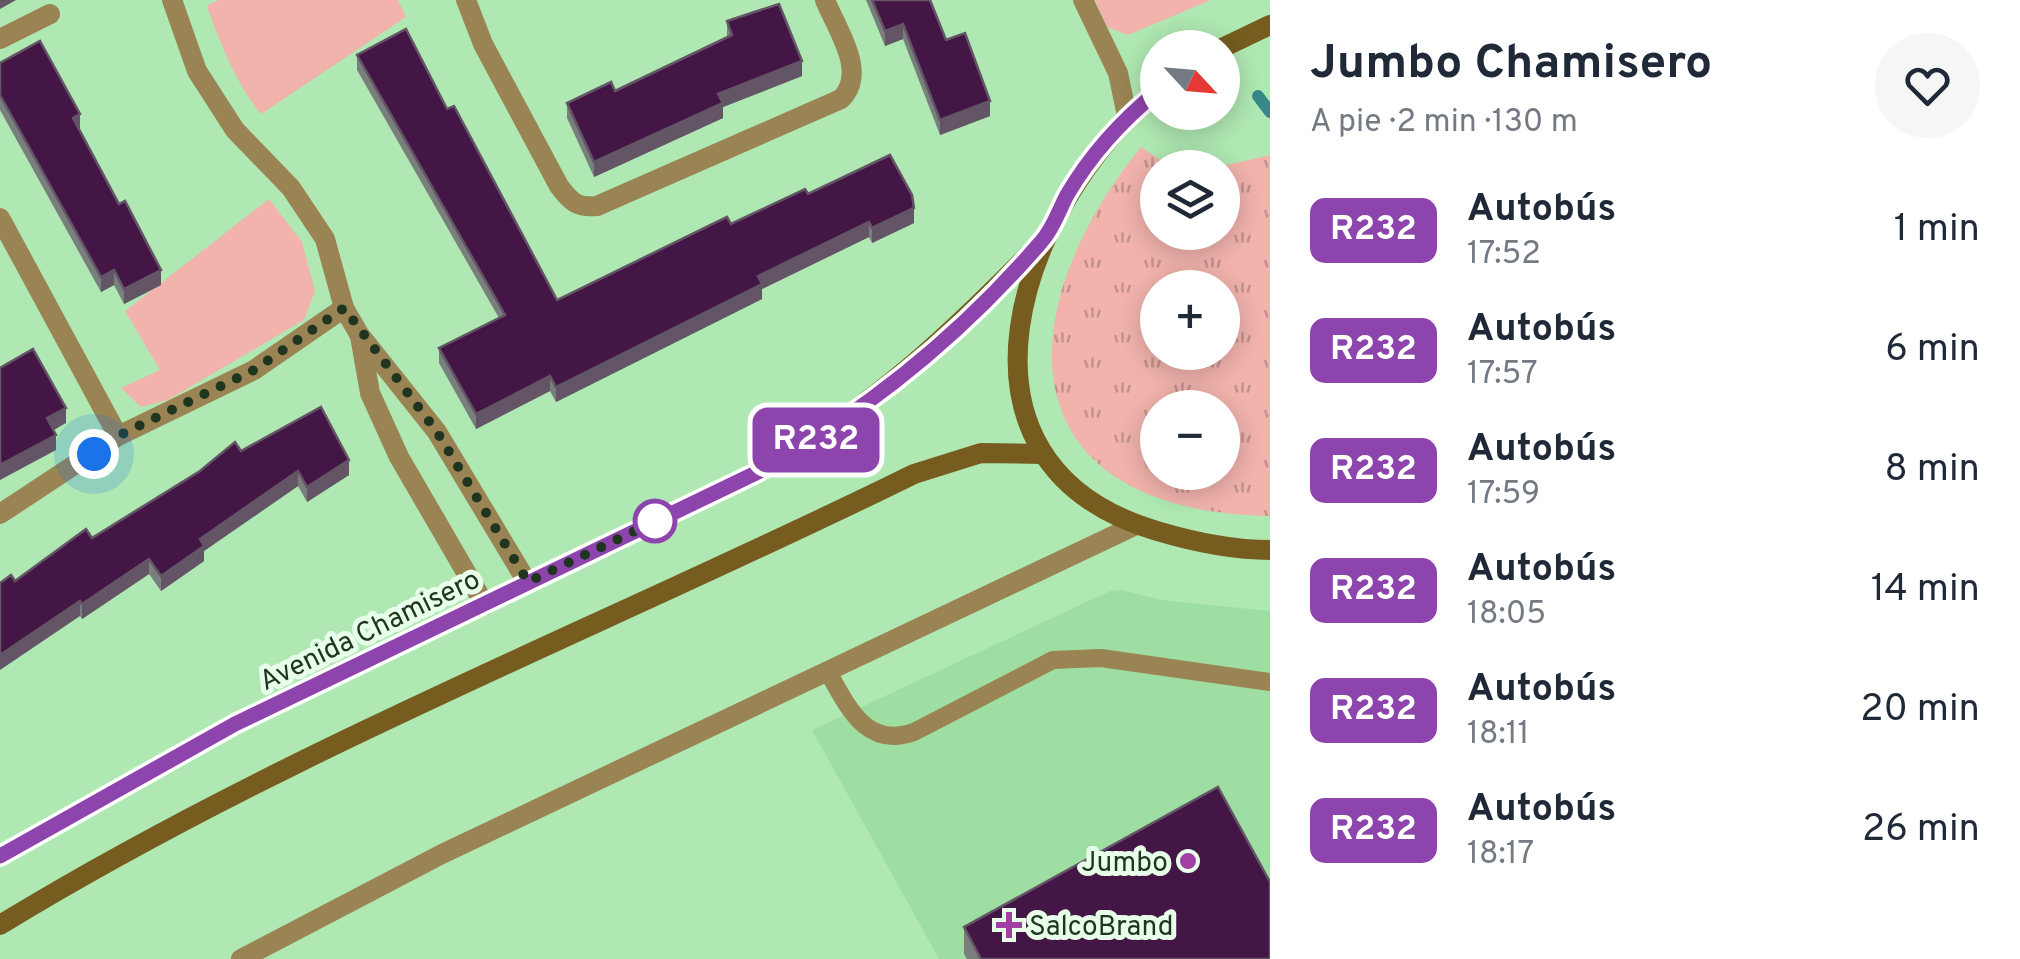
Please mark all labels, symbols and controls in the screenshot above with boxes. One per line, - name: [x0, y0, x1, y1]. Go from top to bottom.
- north arrow: [1140, 30, 1240, 130]
- map controls: [1140, 30, 1240, 490]
- button: heart: [1875, 33, 1980, 138]
- text: Jumbo Chamisero: [1310, 35, 1712, 95]
- text: A pie · 2 min · 130 m: [1310, 103, 1578, 143]
- button: layers: [1140, 150, 1240, 250]
- text: Autobús: [1467, 186, 1616, 235]
- text: 1 min: [1894, 206, 1980, 255]
- text: R232: [1330, 208, 1417, 252]
- text: 17:52: [1467, 235, 1541, 275]
- button: +: [1140, 270, 1240, 370]
- text: Autobús: [1467, 306, 1616, 355]
- text: 6 min: [1885, 326, 1980, 375]
- text: R232: [1330, 328, 1417, 372]
- text: 17:57: [1467, 355, 1538, 395]
- button: −: [1140, 390, 1240, 490]
- line badge: R232: [746, 408, 886, 472]
- text: R232: [773, 418, 859, 462]
- text: Autobús: [1467, 426, 1616, 475]
- your location: [69, 429, 119, 479]
- text: 8 min: [1885, 446, 1980, 495]
- text: R232: [1330, 448, 1417, 492]
- text: 17:59: [1467, 475, 1540, 515]
- unlabelled marker: [634, 500, 676, 542]
- text: Autobús: [1467, 546, 1616, 595]
- street label: Avenida Chamisero: [254, 563, 487, 701]
- text: 14 min: [1871, 566, 1980, 615]
- text: R232: [1330, 568, 1417, 612]
- text: 18:05: [1467, 595, 1546, 635]
- text: Autobús: [1467, 666, 1616, 715]
- text: 20 min: [1860, 686, 1980, 735]
- text: R232: [1330, 688, 1417, 732]
- text: 18:11: [1467, 715, 1530, 755]
- text: Autobús: [1467, 786, 1616, 835]
- text: 26 min: [1862, 806, 1980, 855]
- text: R232: [1330, 808, 1417, 852]
- text: 18:17: [1467, 835, 1534, 875]
- place label: Jumbo: [1081, 846, 1168, 882]
- marker: Jumbo: [1177, 850, 1199, 872]
- place label: SalcoBrand: [1029, 910, 1173, 946]
- marker: SalcoBrand: [998, 914, 1020, 936]

